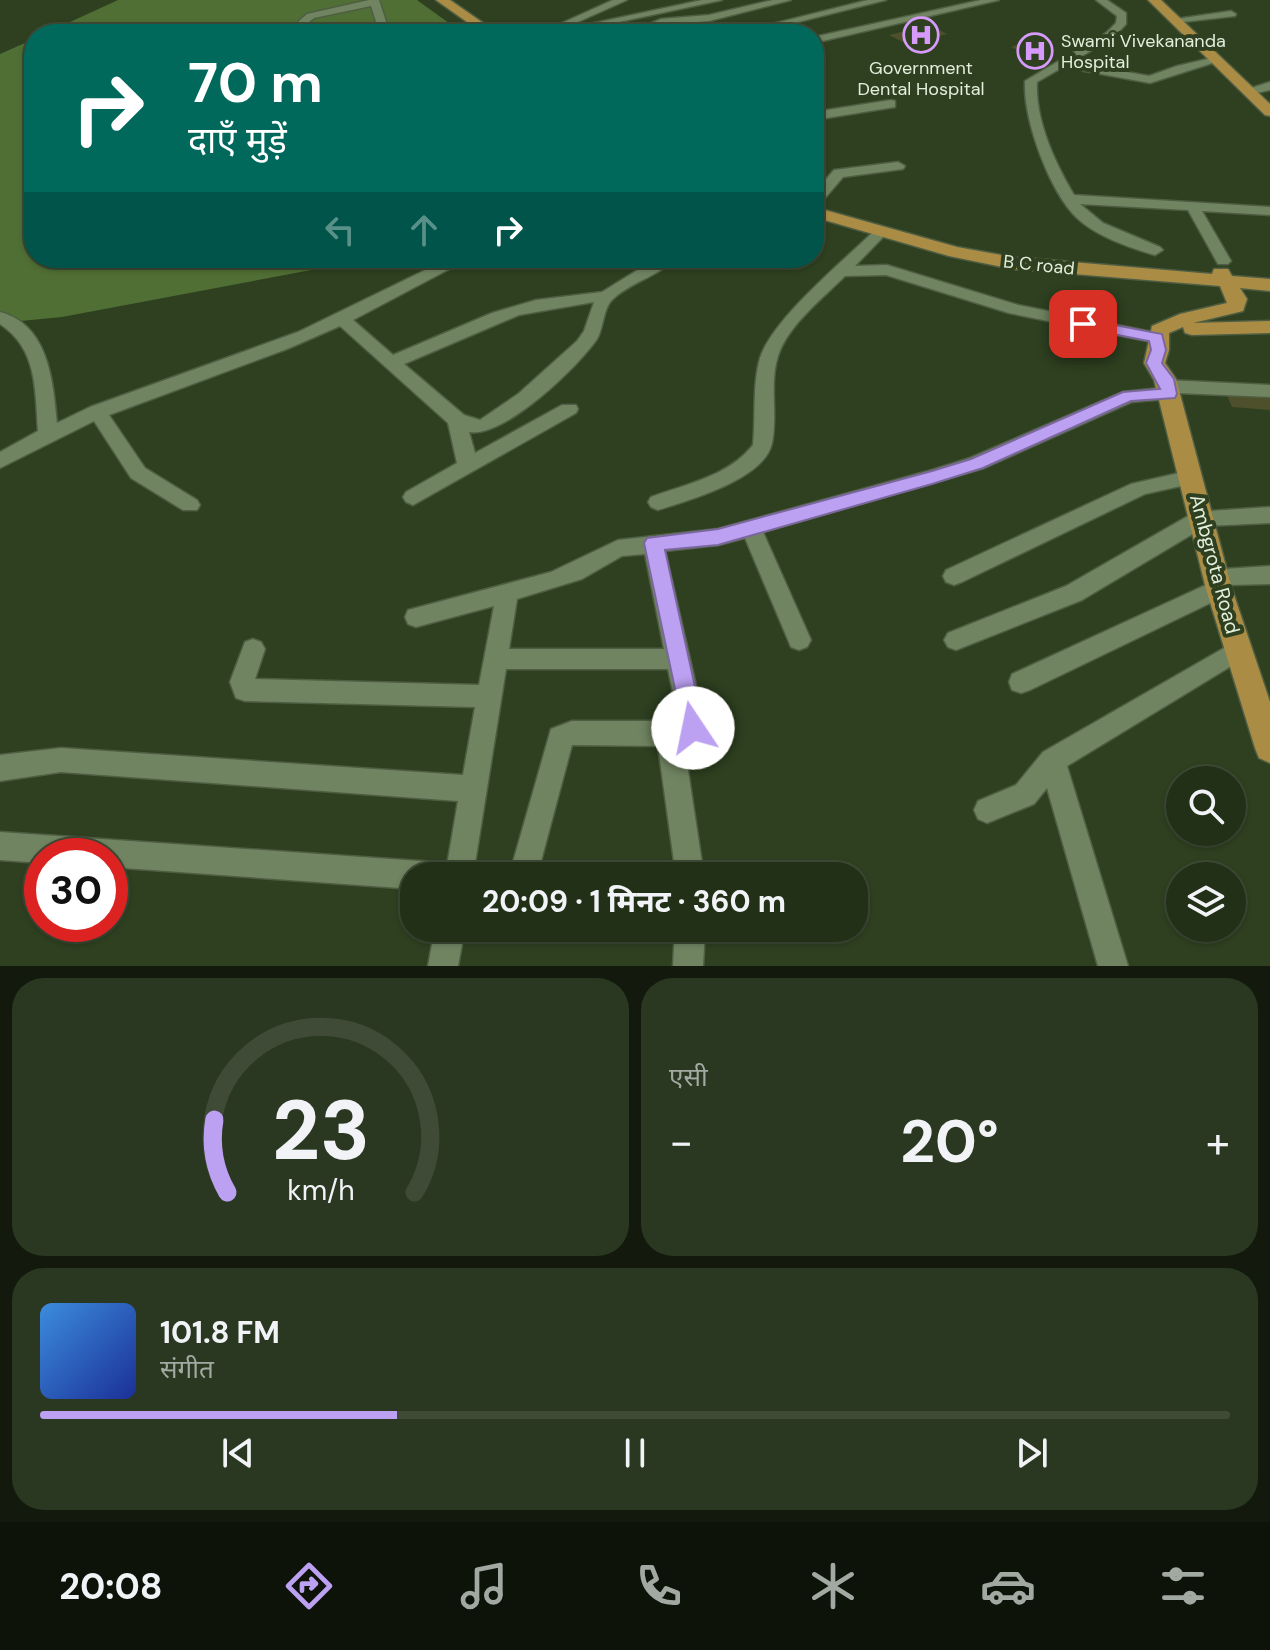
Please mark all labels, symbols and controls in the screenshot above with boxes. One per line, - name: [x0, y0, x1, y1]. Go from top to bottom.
- hospital icon: Government Dental Hospital: [902, 16, 940, 54]
- place label: Swami Vivekananda Hospital: [1061, 29, 1226, 74]
- hospital icon: Swami Vivekananda Hospital: [1016, 32, 1054, 70]
- text: 70 m: [188, 46, 323, 119]
- icon: right: [56, 56, 160, 160]
- place label: Government Dental Hospital: [857, 56, 985, 101]
- text: दाएँ मुड़ें: [188, 117, 287, 164]
- icon: left: [318, 208, 362, 252]
- icon: ahead: [402, 208, 446, 252]
- icon: right: [486, 208, 530, 252]
- street label: B C road: [1002, 249, 1076, 281]
- pin: [1049, 290, 1117, 358]
- icon: arrive: [1061, 302, 1105, 346]
- street label: Ambgrota Road: [1184, 491, 1246, 637]
- position arrow: [651, 686, 735, 770]
- map controls: [1166, 766, 1246, 942]
- button: search: [1166, 766, 1246, 846]
- speed limit sign: 30: [24, 838, 128, 942]
- button: layers: [1166, 862, 1246, 942]
- text: 20:09 · 1 मिनट · 360 m: [482, 882, 786, 921]
- text: एसी: [669, 1060, 708, 1094]
- text: 23: [271, 1076, 370, 1185]
- text: 20°: [900, 1102, 999, 1181]
- text: −: [669, 1113, 693, 1171]
- text: +: [1206, 1113, 1230, 1171]
- text: km/h: [287, 1172, 354, 1209]
- text: 101.8 FM: [160, 1313, 280, 1352]
- text: संगीत: [160, 1352, 214, 1386]
- icon: previous: [216, 1431, 260, 1475]
- icon: pause: [613, 1431, 657, 1475]
- icon: next: [1010, 1431, 1054, 1475]
- icon: directions: [281, 1558, 337, 1614]
- icon: music: [456, 1558, 512, 1614]
- icon: phone: [631, 1558, 687, 1614]
- icon: climate: [805, 1558, 861, 1614]
- icon: car: [980, 1558, 1036, 1614]
- icon: filters: [1155, 1558, 1211, 1614]
- text: 20:08: [59, 1563, 163, 1610]

